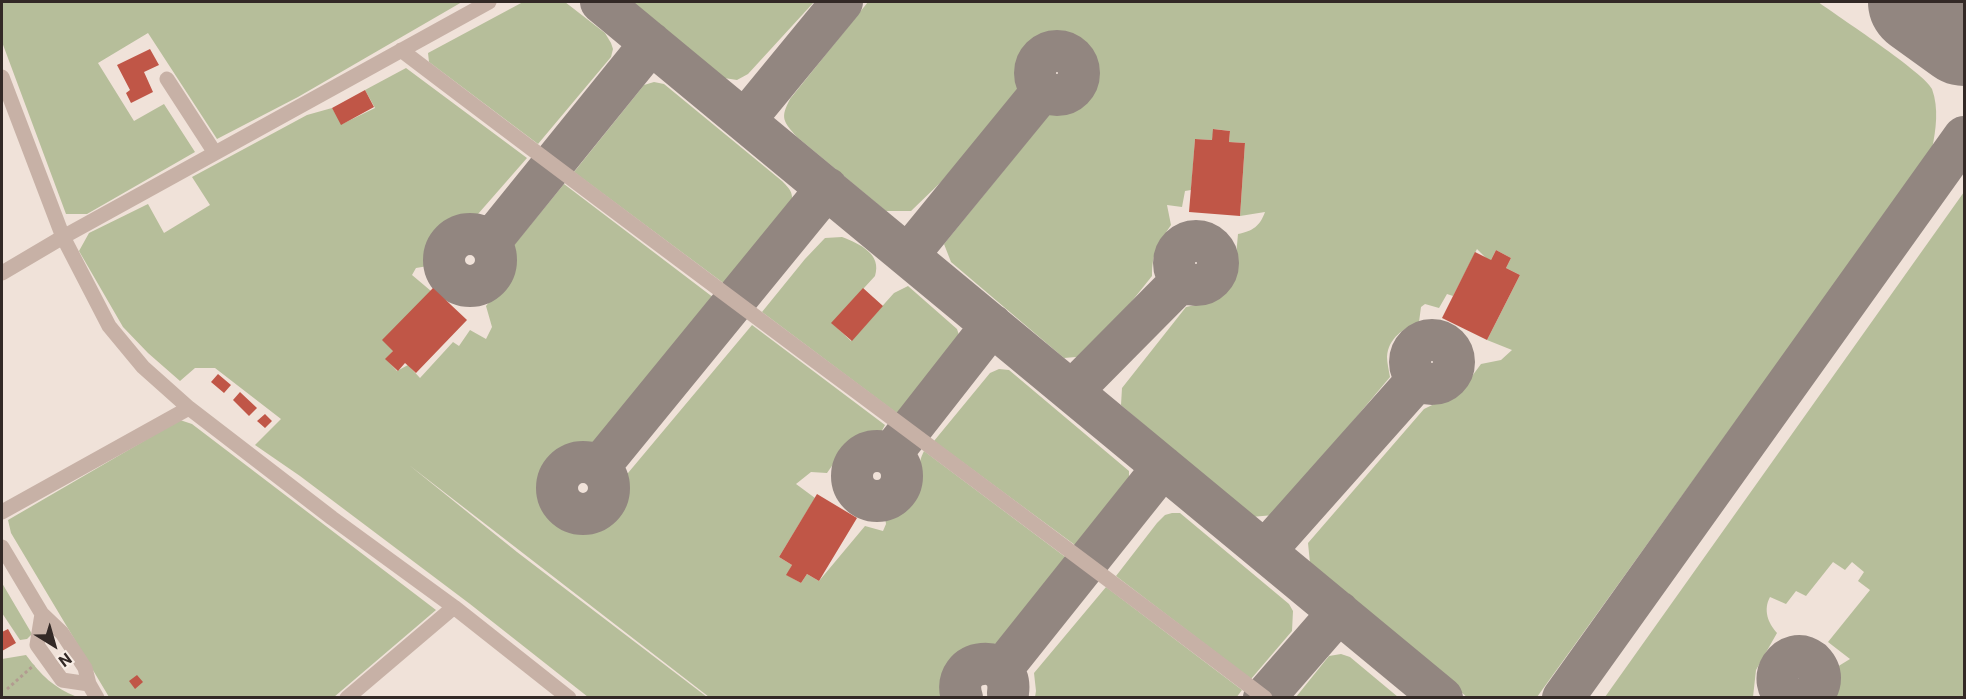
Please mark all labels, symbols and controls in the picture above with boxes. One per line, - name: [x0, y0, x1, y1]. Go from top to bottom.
- north arrow: [24, 615, 84, 675]
- text: N: [55, 649, 75, 671]

